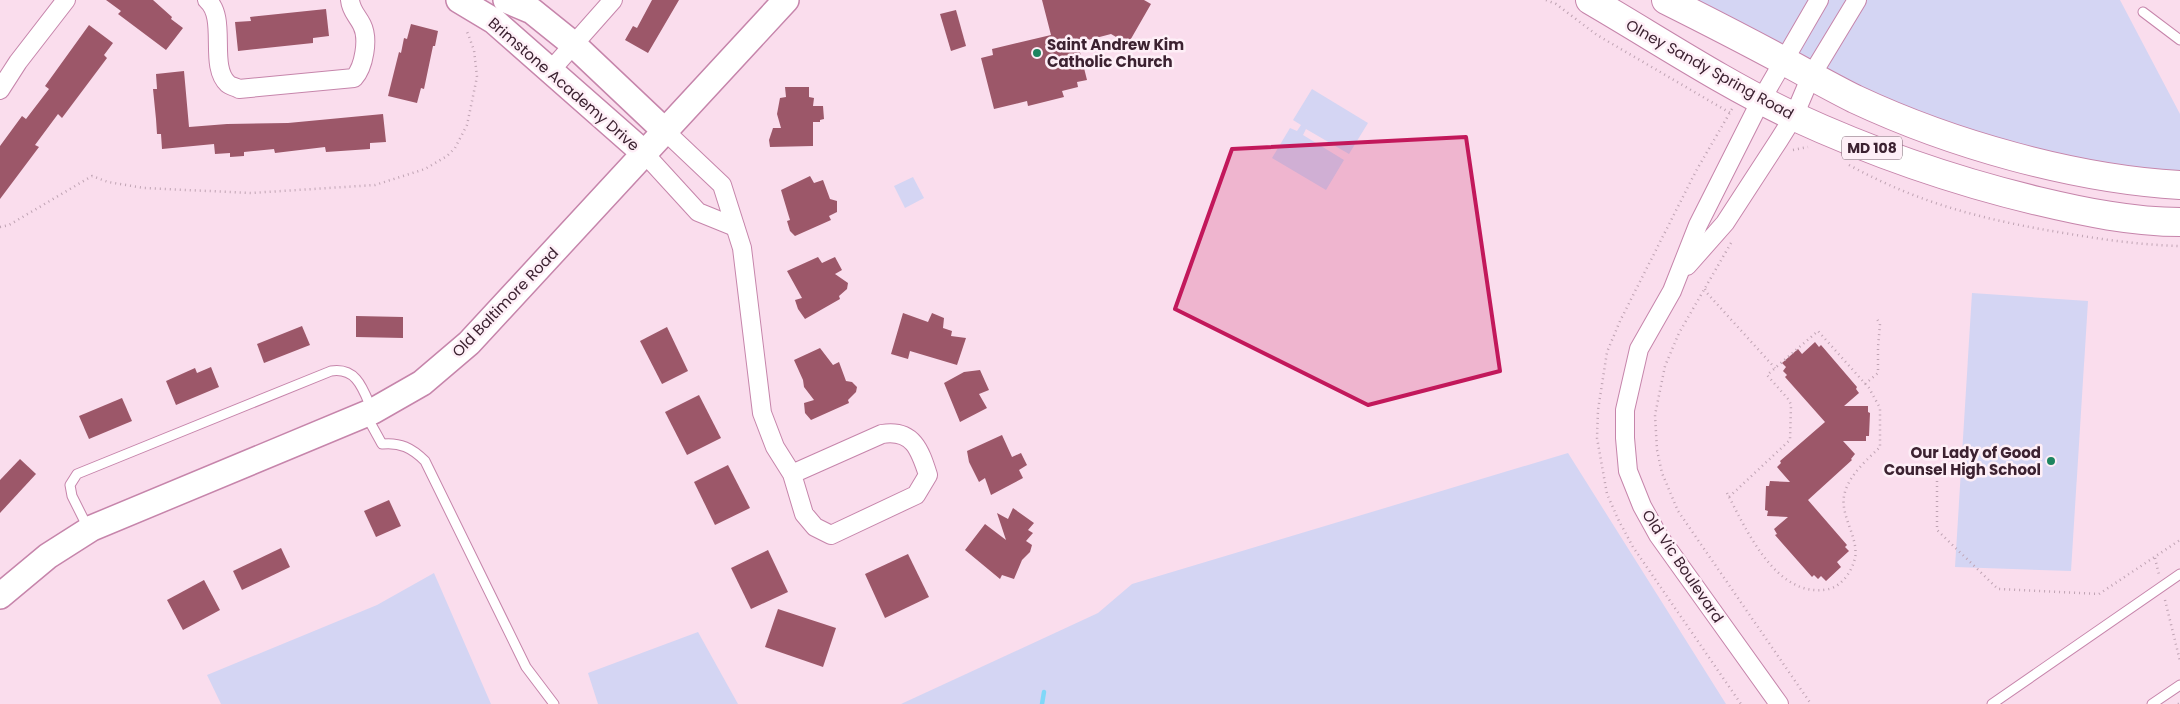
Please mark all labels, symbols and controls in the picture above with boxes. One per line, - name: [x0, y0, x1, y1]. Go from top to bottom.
- street label: Brimstone Academy Drive: [484, 12, 644, 156]
- street label: Olney Sandy Spring Road: [1622, 14, 1798, 124]
- place label: Saint Andrew Kim Catholic Church: [1047, 34, 1184, 72]
- marker: Saint Andrew Kim Catholic Church: [1031, 47, 1043, 59]
- road number: MD 108: [1842, 136, 1902, 160]
- street label: Old Baltimore Road: [447, 243, 563, 361]
- place label: Our Lady of Good Counsel High School: [1884, 442, 2041, 480]
- marker: Our Lady of Good Counsel High School: [2045, 455, 2057, 467]
- street label: Old Vic Boulevard: [1637, 505, 1729, 627]

